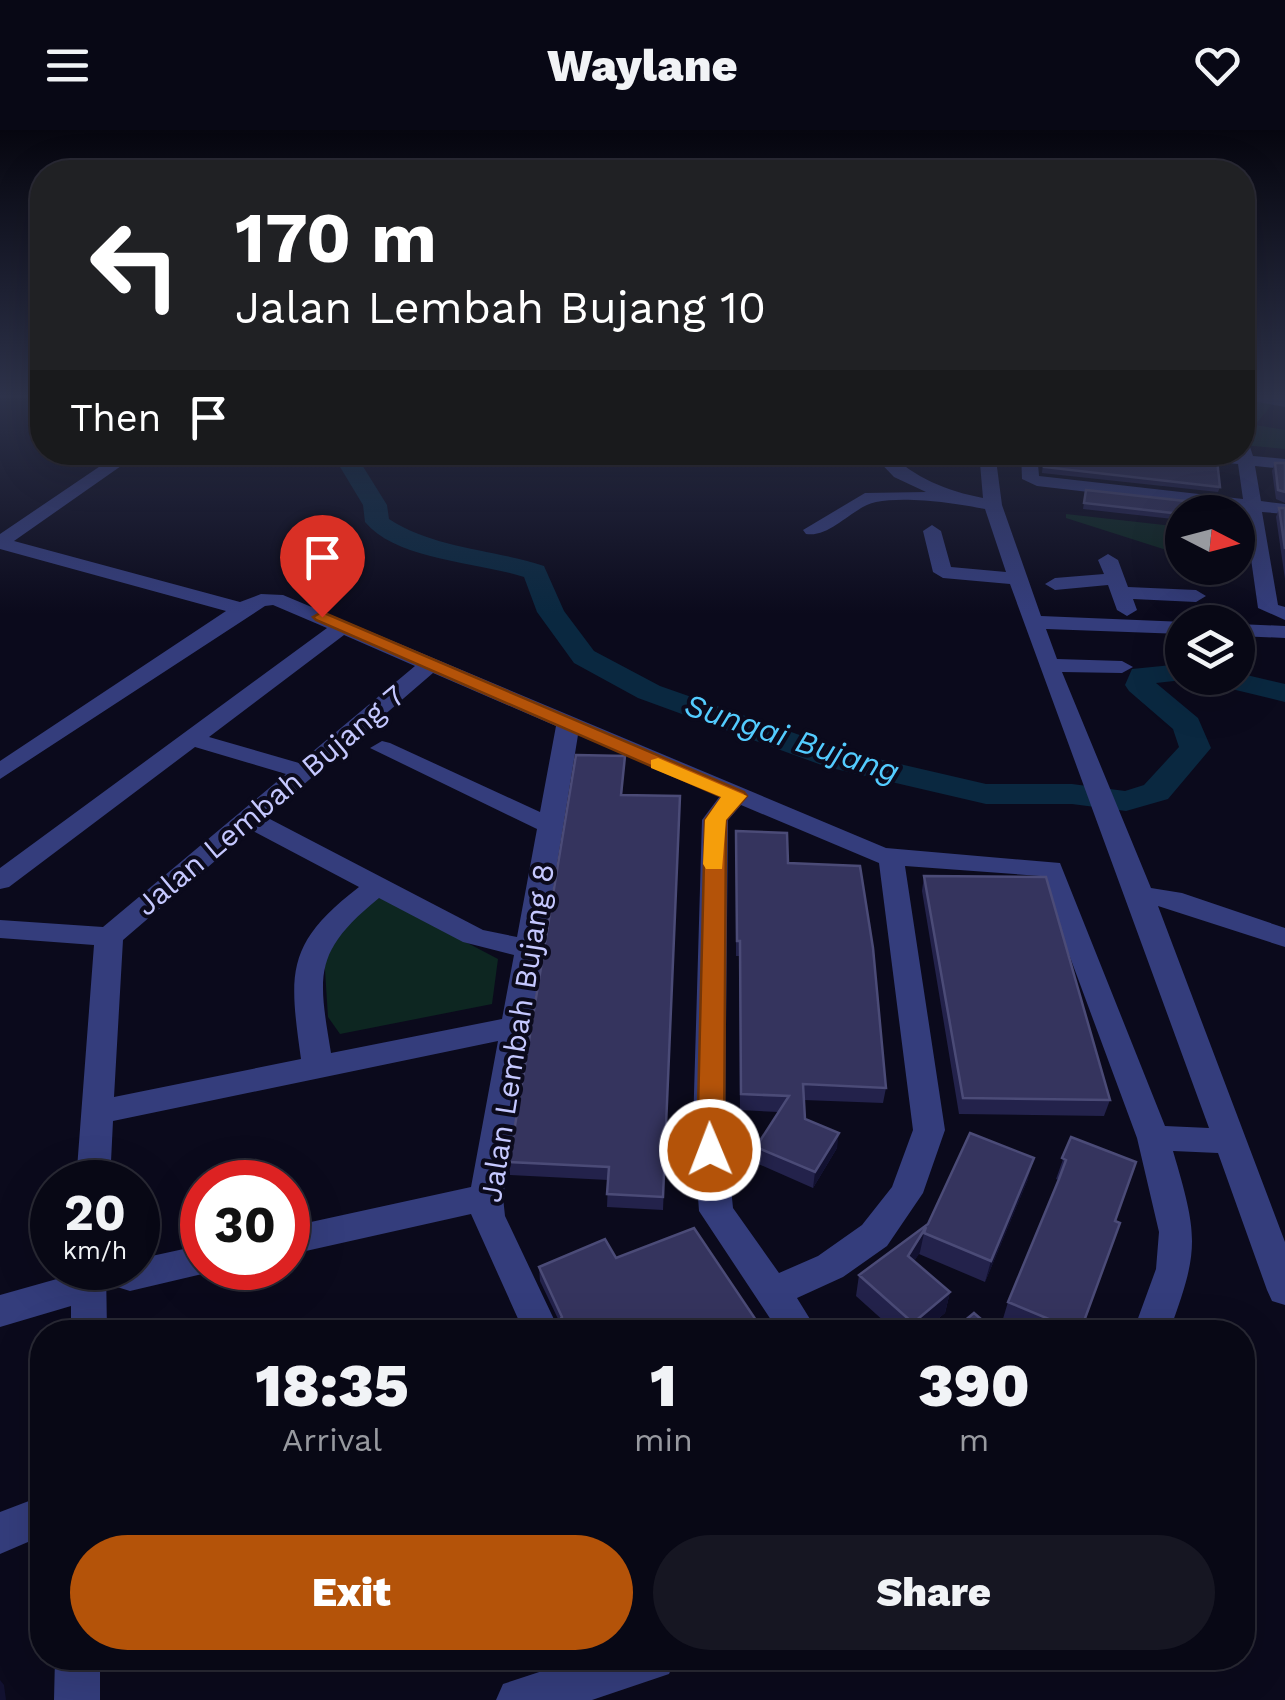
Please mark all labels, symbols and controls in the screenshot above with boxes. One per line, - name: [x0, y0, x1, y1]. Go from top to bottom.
- icon: menu: [40, 38, 95, 93]
- icon: heart: [1190, 38, 1245, 93]
- text: Waylane: [547, 39, 738, 92]
- text: 170 m: [235, 197, 437, 279]
- icon: left: [70, 200, 200, 330]
- text: Jalan Lembah Bujang 10: [235, 281, 766, 334]
- icon: arrive: [181, 390, 236, 445]
- text: Then: [70, 396, 161, 440]
- north arrow: [1165, 495, 1255, 585]
- map controls: [1165, 495, 1255, 695]
- pin: [280, 515, 365, 618]
- icon: arrive: [295, 530, 350, 585]
- button: layers: [1165, 605, 1255, 695]
- street label: Jalan Lembah Bujang 7: [129, 677, 411, 923]
- water label: Sungai Bujang: [680, 685, 904, 791]
- street label: Jalan Lembah Bujang 8: [473, 861, 561, 1205]
- position arrow: [658, 1098, 762, 1202]
- speed limit sign: 30: [180, 1160, 310, 1290]
- text: 20: [64, 1183, 126, 1242]
- text: km/h: [63, 1236, 127, 1265]
- text: 18:35: [255, 1350, 409, 1421]
- text: 1: [650, 1350, 677, 1421]
- text: 390: [918, 1350, 1030, 1421]
- text: Arrival: [282, 1421, 382, 1459]
- text: min: [634, 1421, 693, 1459]
- text: m: [959, 1421, 989, 1459]
- button: Exit: [70, 1535, 633, 1650]
- button: Share: [653, 1535, 1215, 1650]

